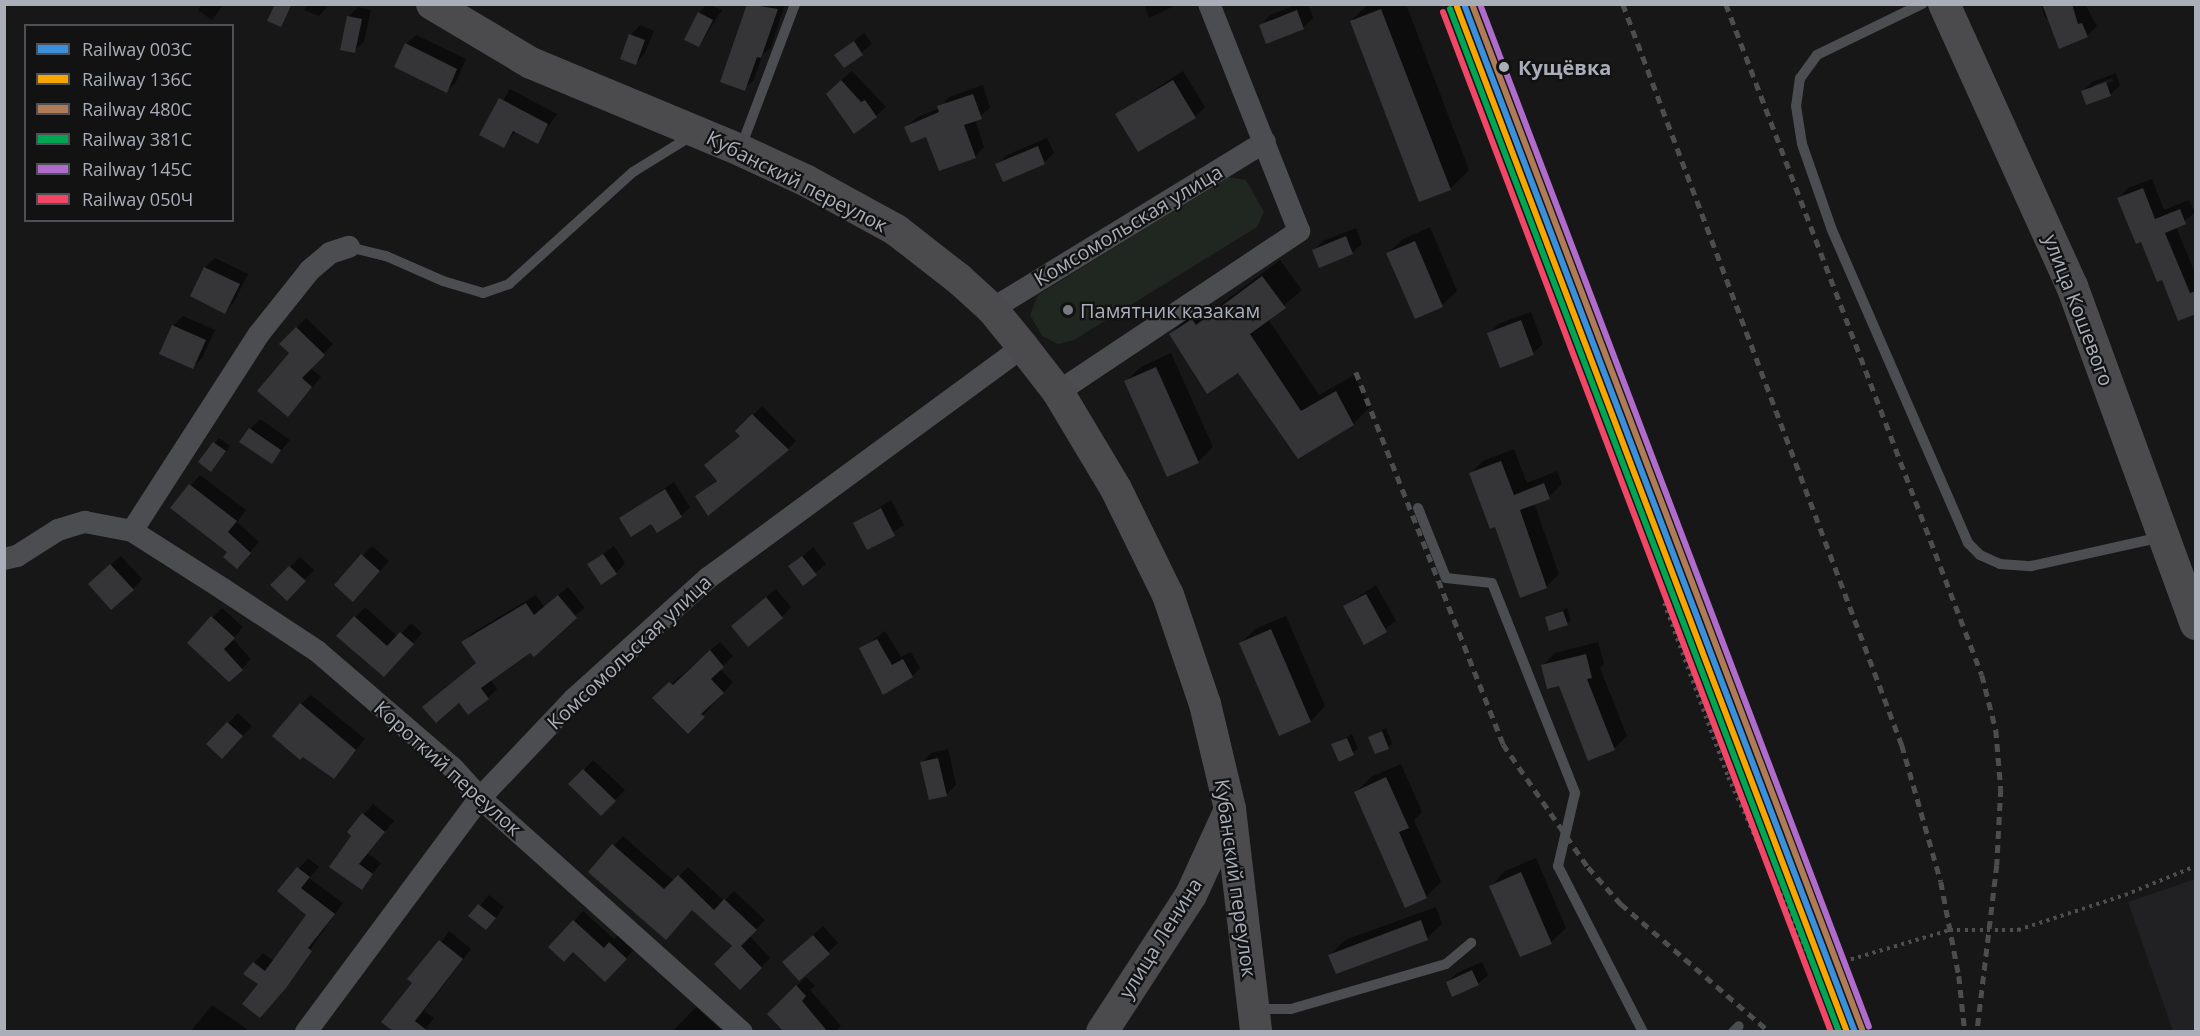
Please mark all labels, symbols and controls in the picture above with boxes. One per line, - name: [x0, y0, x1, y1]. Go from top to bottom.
- legend: [24, 24, 234, 222]
- text: Railway 003С: [82, 37, 192, 61]
- place label: Кущёвка: [1518, 55, 1611, 79]
- marker: Кущёвка: [1495, 58, 1513, 76]
- text: Railway 136С: [82, 67, 192, 91]
- text: Railway 480С: [82, 97, 192, 121]
- street label: Кубанский переулок: [703, 125, 891, 237]
- text: Railway 381С: [82, 127, 192, 151]
- text: Railway 145С: [82, 157, 192, 181]
- street label: Комсомольская улица: [1029, 159, 1227, 291]
- text: Railway 050Ч: [82, 187, 193, 211]
- street label: улица Кошевого: [2039, 231, 2119, 389]
- place label: Памятник казакам: [1080, 298, 1260, 322]
- marker: Памятник казакам: [1061, 303, 1075, 317]
- street label: Комсомольская улица: [542, 570, 716, 734]
- street label: Короткий переулок: [369, 696, 527, 840]
- street label: Кубанский переулок: [1210, 778, 1262, 978]
- street label: улица Ленина: [1113, 873, 1207, 1003]

